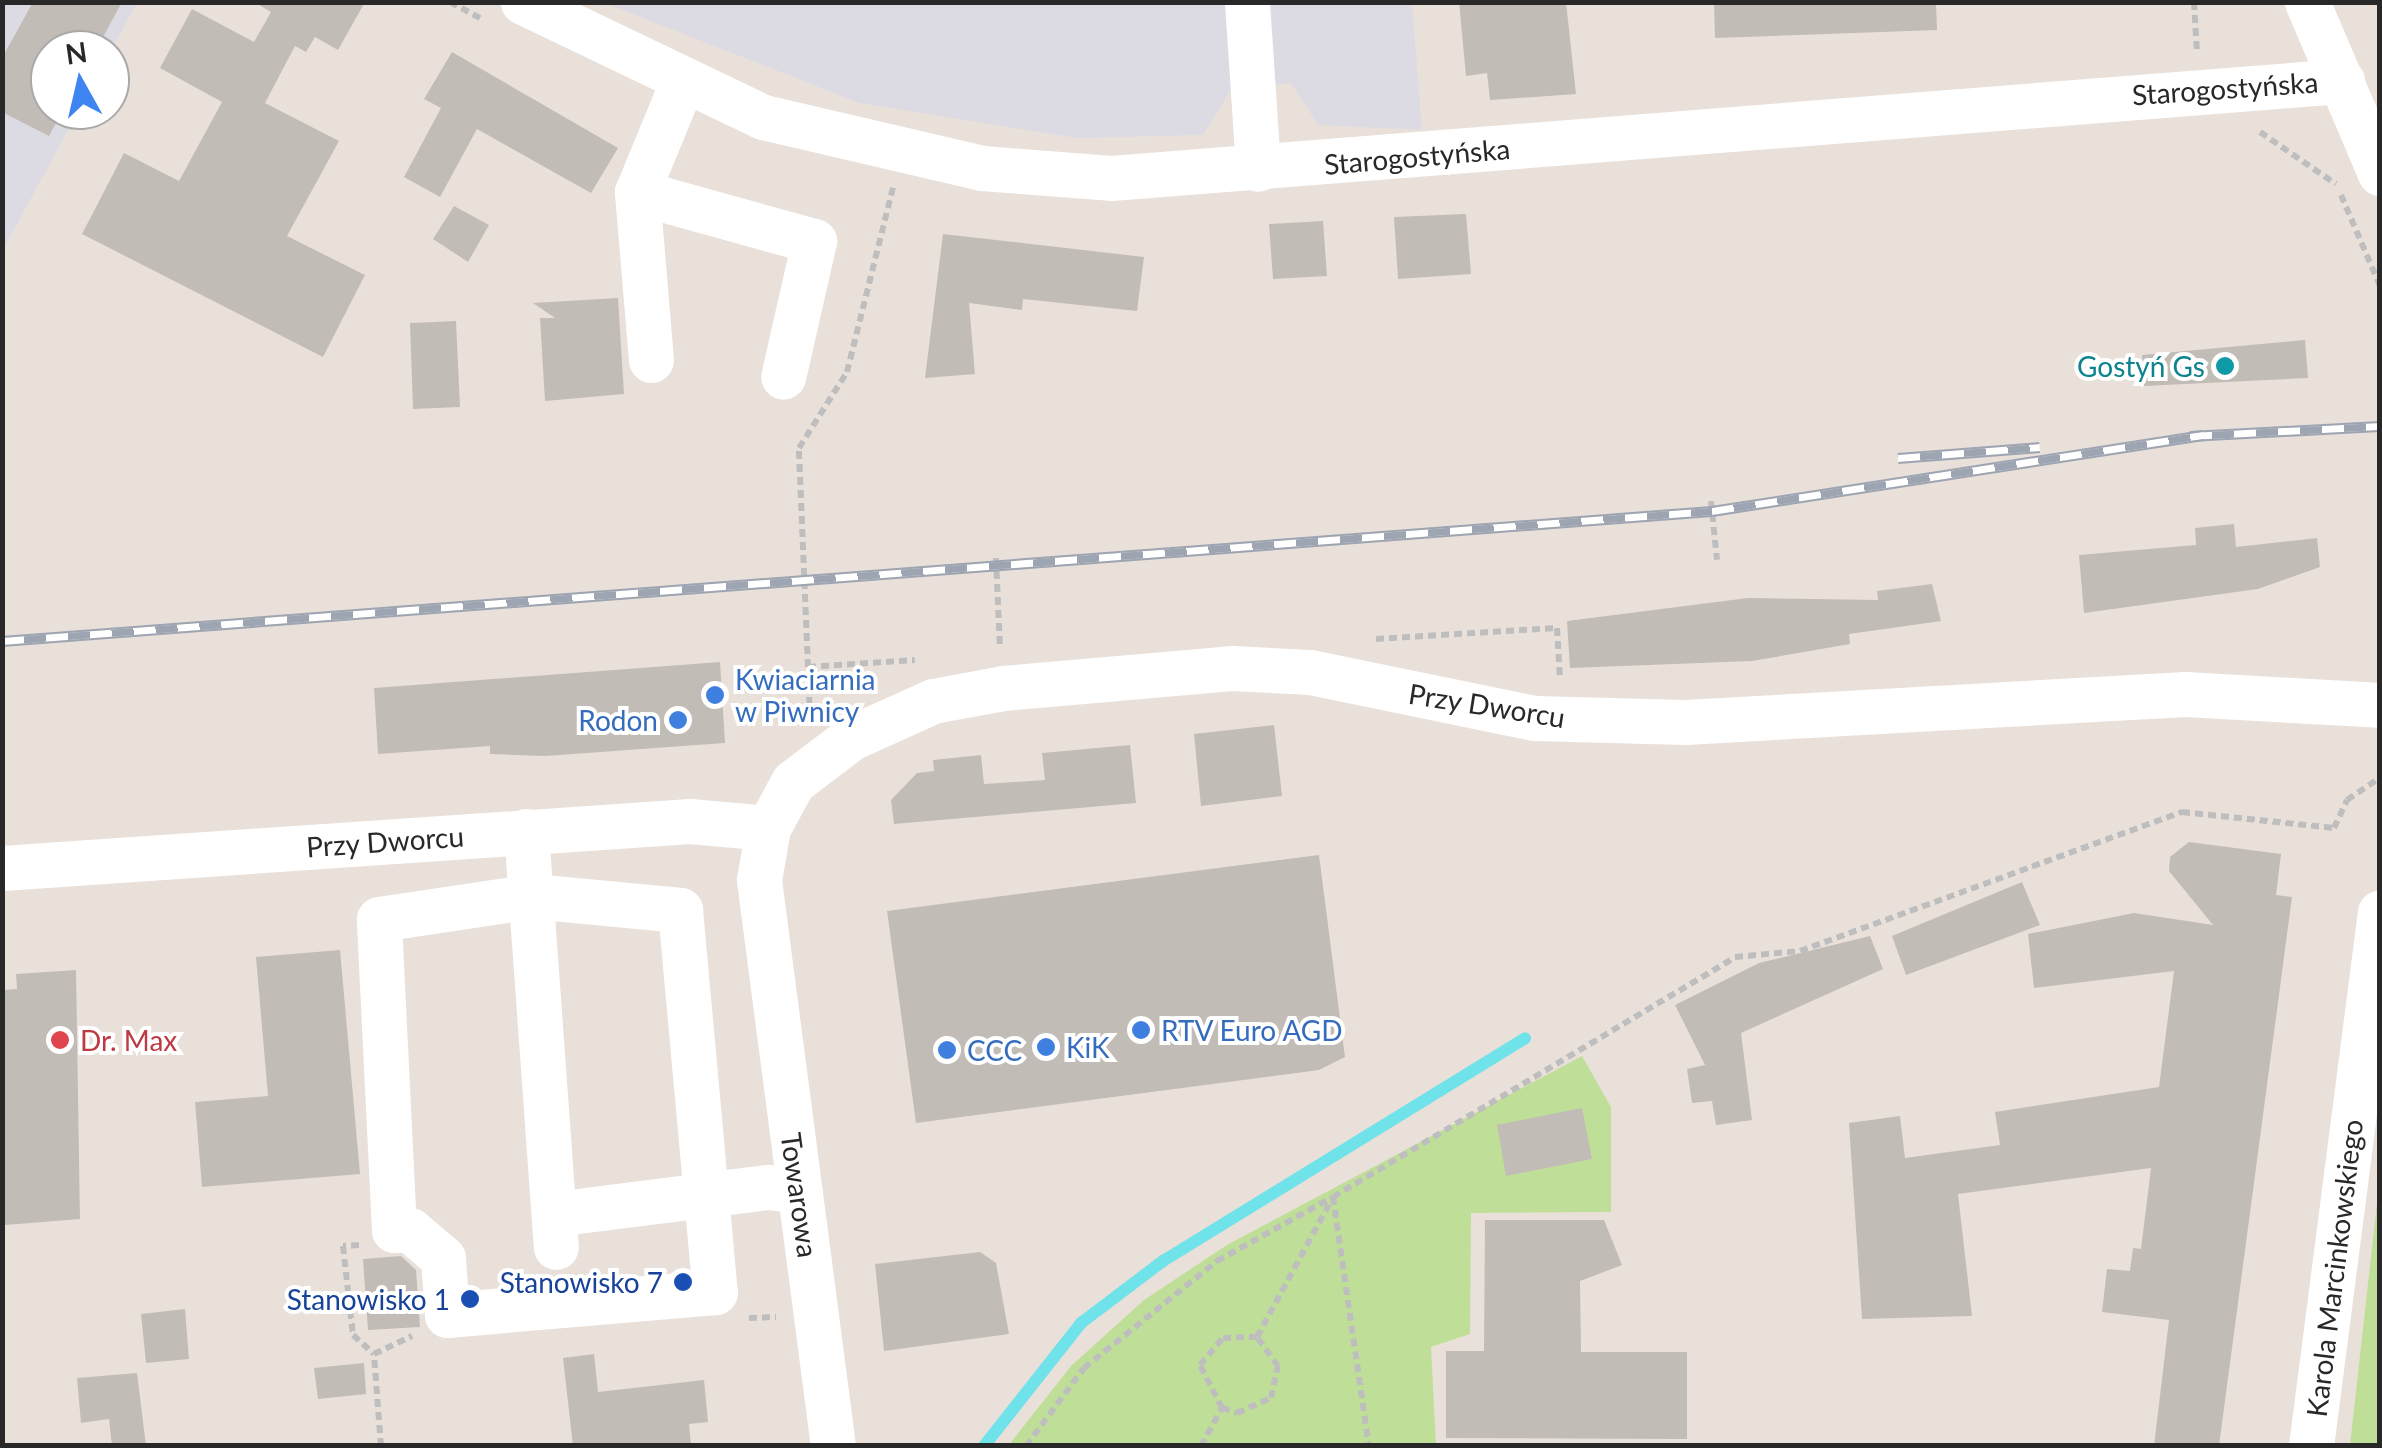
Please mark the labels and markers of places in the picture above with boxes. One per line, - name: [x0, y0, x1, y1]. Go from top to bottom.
- place label: Gostyń Gs: [2077, 349, 2205, 383]
- marker: Gostyń Gs: [2214, 355, 2236, 377]
- place label: Kwiaciarnia w Piwnicy: [735, 662, 876, 728]
- marker: Kwiaciarnia w Piwnicy: [704, 684, 726, 706]
- place label: Rodon: [578, 703, 658, 737]
- marker: Rodon: [667, 709, 689, 731]
- place label: RTV Euro AGD: [1161, 1013, 1345, 1047]
- marker: RTV Euro AGD: [1130, 1019, 1152, 1041]
- place label: Dr. Max: [80, 1023, 177, 1057]
- marker: Dr. Max: [49, 1029, 71, 1051]
- place label: KiK: [1066, 1030, 1110, 1064]
- place label: CCC: [967, 1033, 1022, 1067]
- marker: KiK: [1035, 1036, 1057, 1058]
- marker: CCC: [936, 1039, 958, 1061]
- place label: Stanowisko 7: [500, 1265, 663, 1299]
- marker: Stanowisko 7: [672, 1271, 694, 1293]
- place label: Stanowisko 1: [287, 1282, 450, 1316]
- marker: Stanowisko 1: [459, 1288, 481, 1310]

